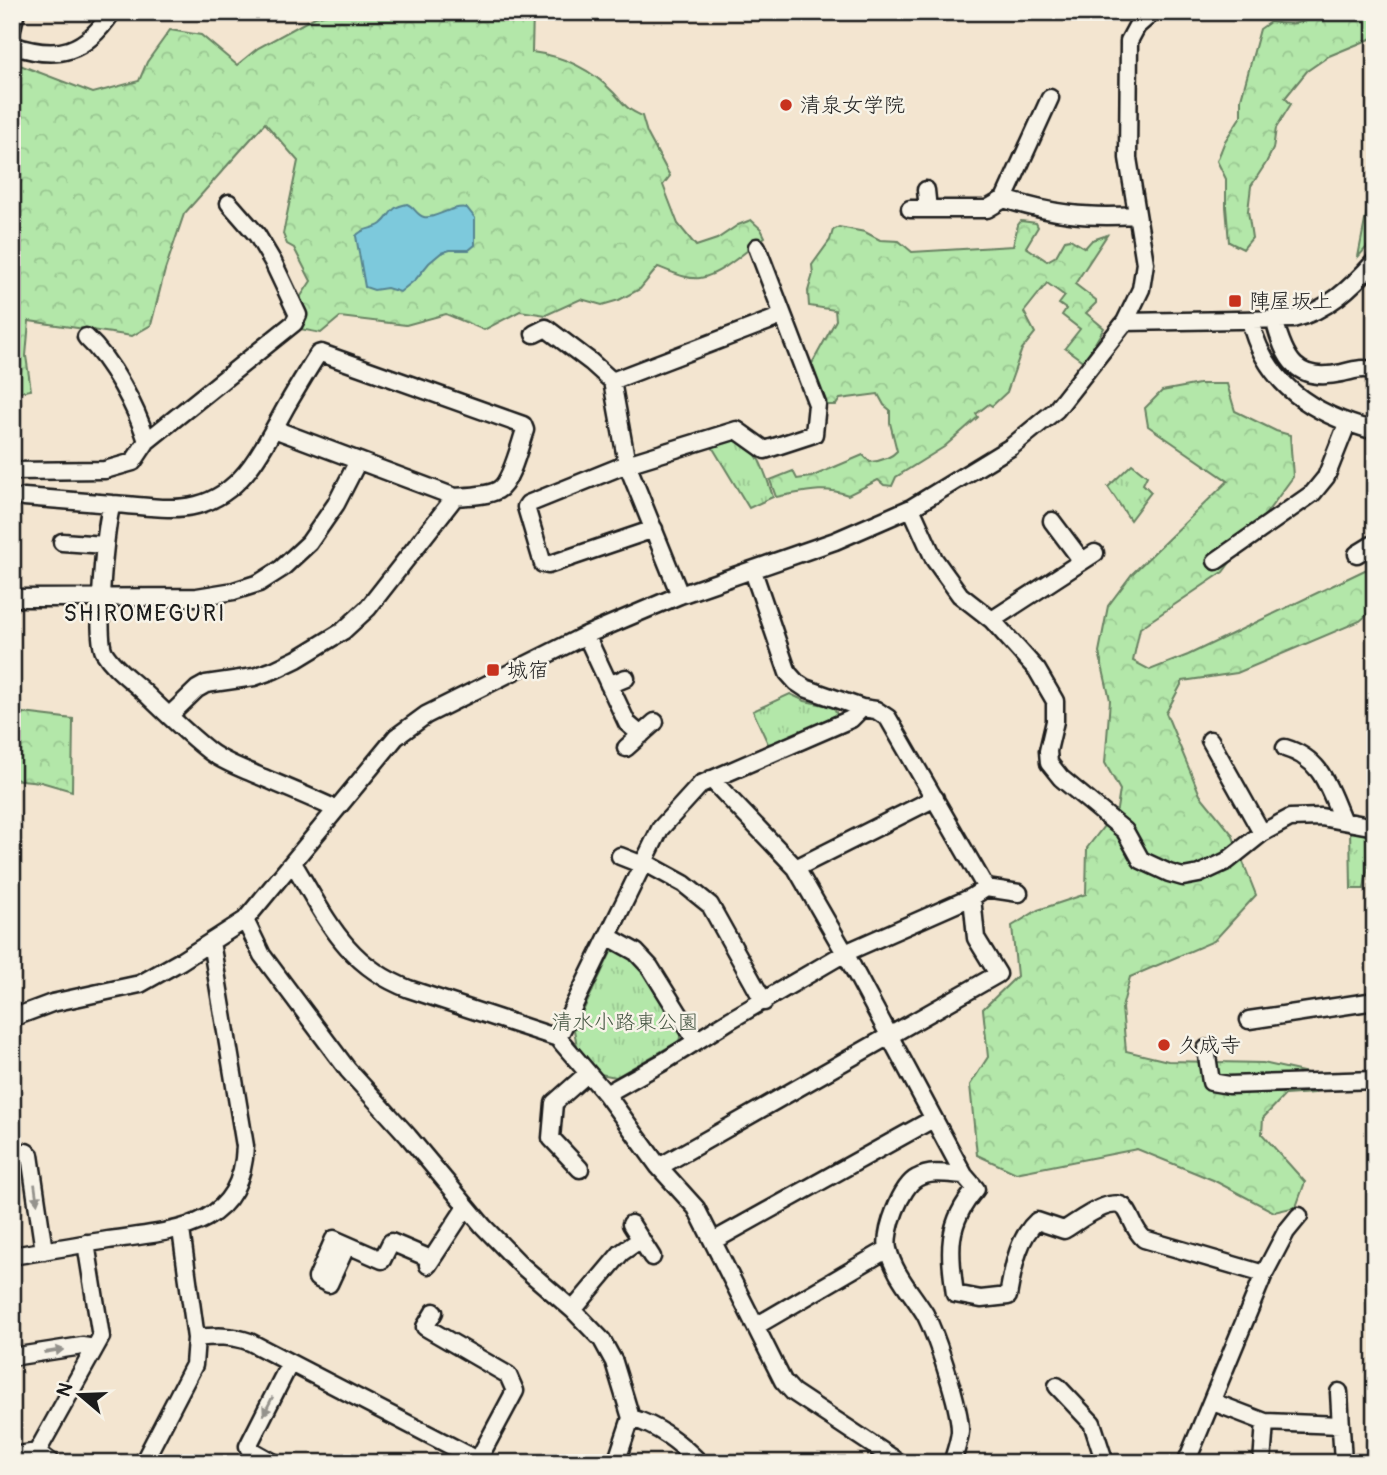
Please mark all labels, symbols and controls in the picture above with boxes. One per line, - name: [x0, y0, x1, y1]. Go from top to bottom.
- place label: 清泉女学院: [800, 92, 905, 119]
- marker: 清泉女学院: [778, 97, 794, 113]
- place label: 陣屋坂上: [1249, 288, 1333, 315]
- marker: 陣屋坂上: [1227, 293, 1243, 309]
- district label: SHIROMEGURI: [63, 599, 227, 628]
- place label: 城宿: [507, 657, 549, 684]
- marker: 城宿: [485, 662, 501, 678]
- park label: 清水小路東公園: [552, 1009, 699, 1036]
- place label: 久成寺: [1178, 1032, 1241, 1059]
- marker: 久成寺: [1156, 1037, 1172, 1053]
- one-way arrow: [30, 1183, 41, 1205]
- one-way arrow: [43, 1345, 65, 1356]
- north arrow: [46, 1360, 116, 1430]
- text: N: [51, 1380, 78, 1400]
- one-way arrow: [263, 1396, 274, 1416]

